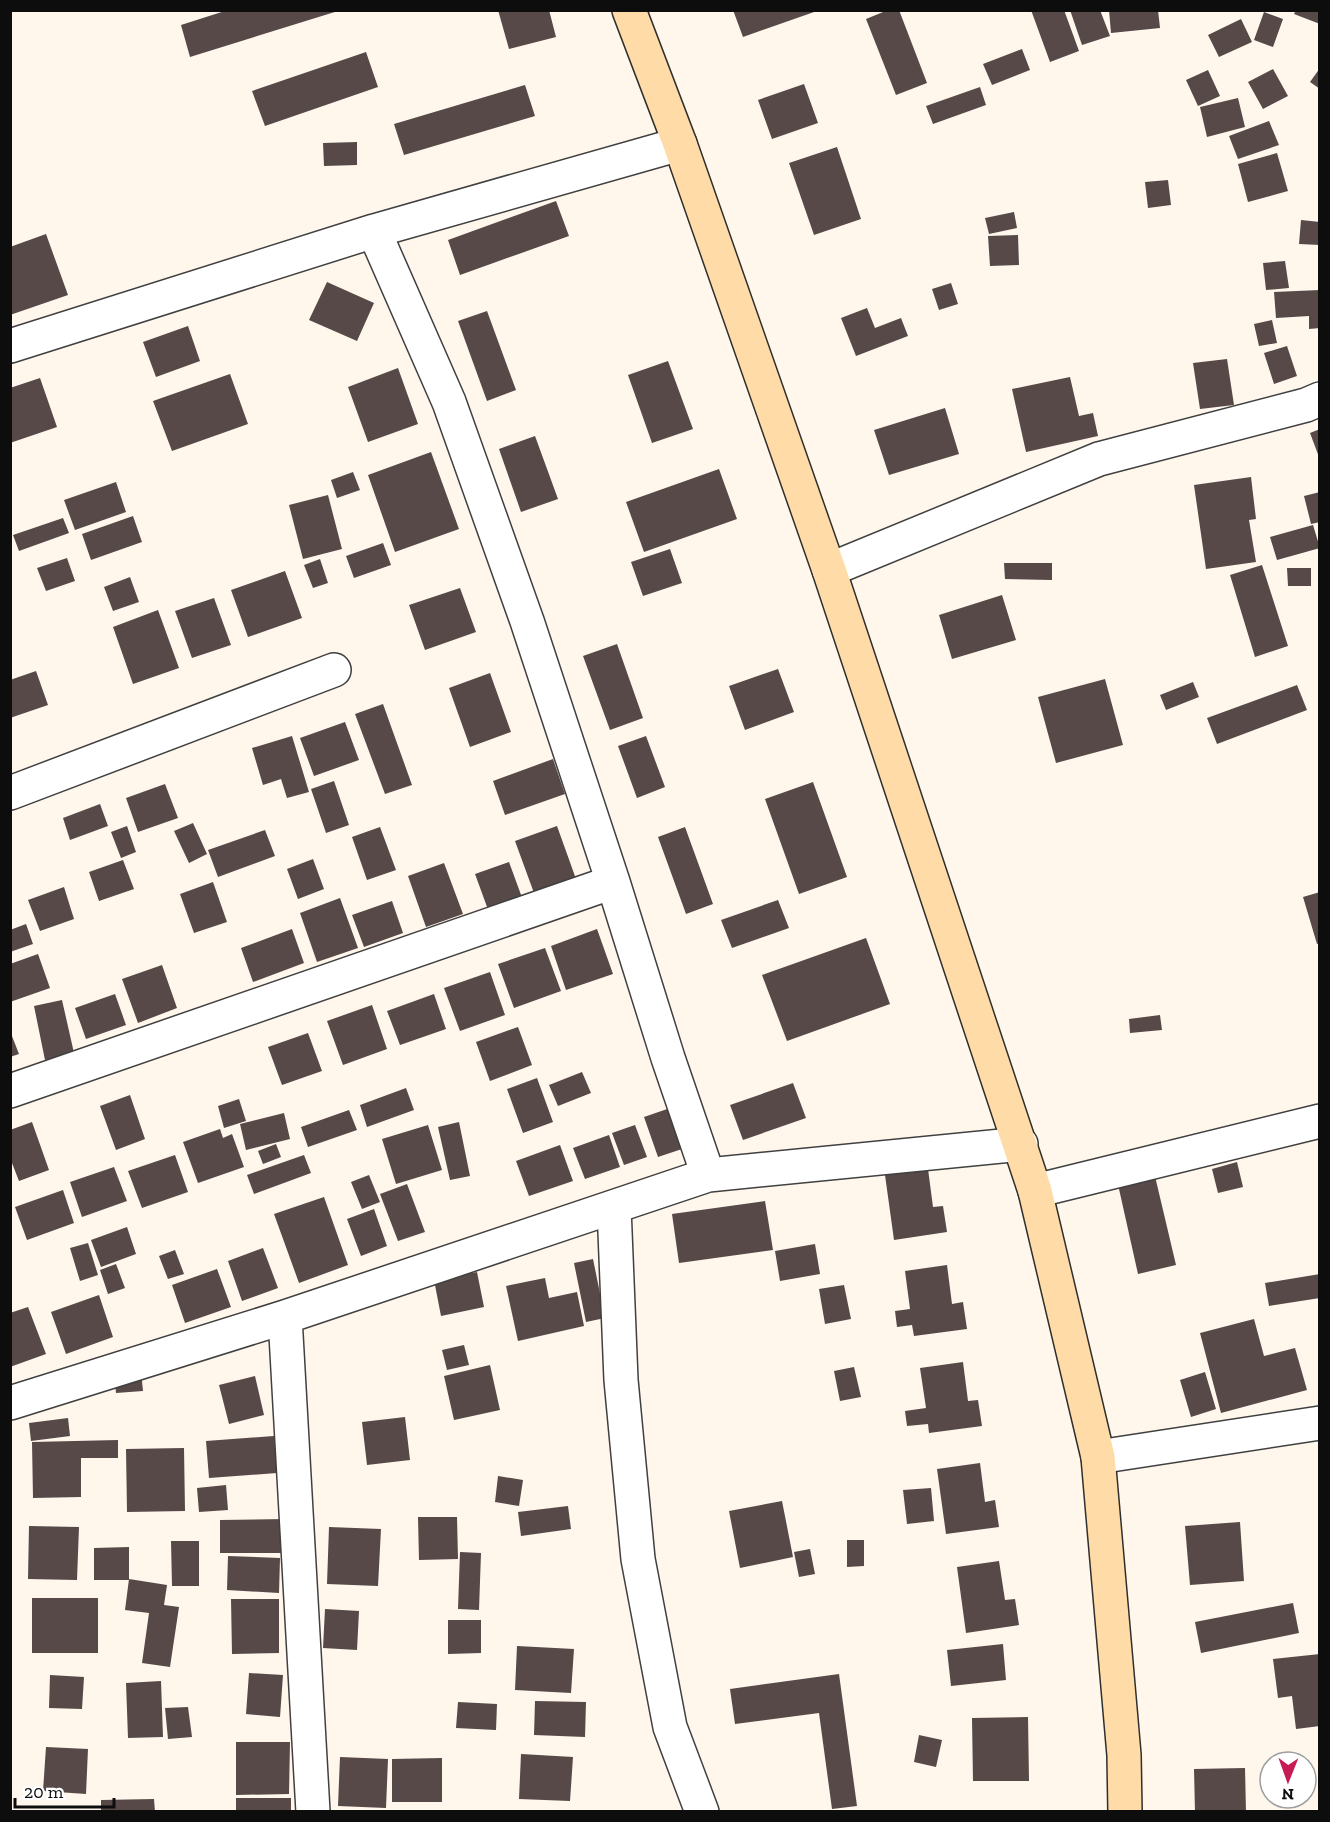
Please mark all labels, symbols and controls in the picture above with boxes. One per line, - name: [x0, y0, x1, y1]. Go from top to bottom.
- north arrow: [1258, 1750, 1318, 1810]
- scale bar: [15, 1771, 114, 1809]
- text: 20 m: [24, 1781, 64, 1803]
- text: N: [1281, 1785, 1294, 1804]

